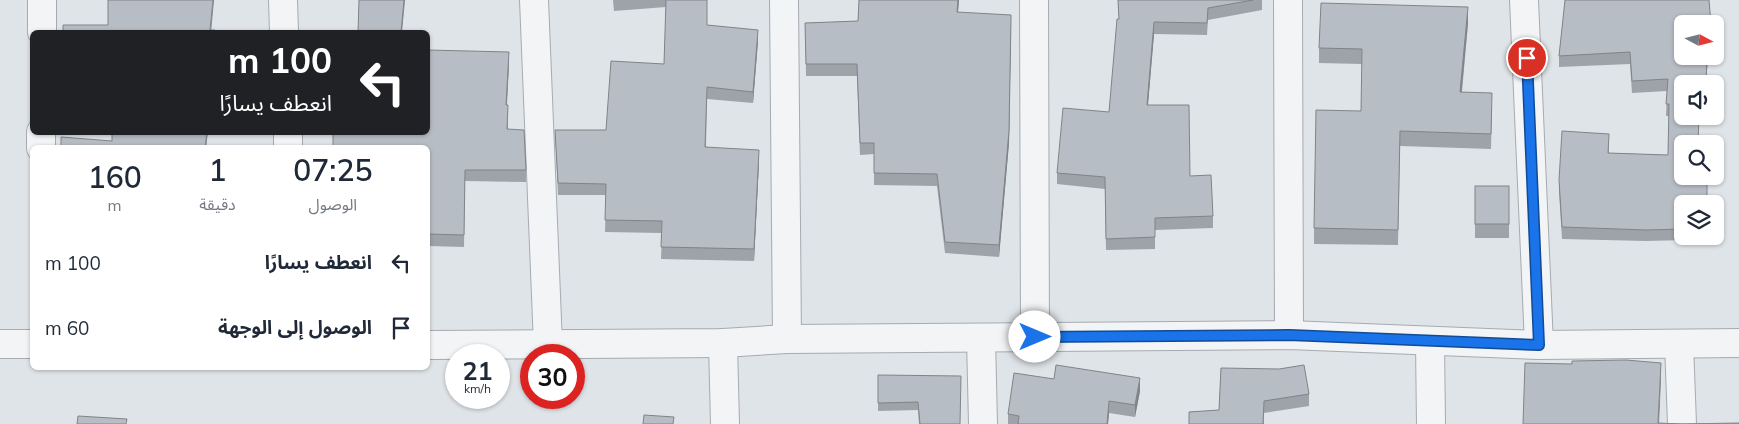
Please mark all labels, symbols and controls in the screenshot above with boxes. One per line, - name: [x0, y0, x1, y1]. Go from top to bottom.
- north arrow: [1674, 15, 1724, 65]
- map controls: [1674, 15, 1724, 245]
- pin: [1506, 37, 1548, 79]
- text: 100 m: [228, 38, 332, 82]
- icon: arrive: [1513, 44, 1541, 72]
- icon: left: [350, 50, 415, 115]
- button: sound: [1674, 75, 1724, 125]
- text: انعطف يسارًا: [219, 89, 332, 117]
- button: search: [1674, 135, 1724, 185]
- text: 1: [208, 151, 226, 189]
- text: 07:25: [293, 151, 372, 189]
- text: 160: [88, 158, 142, 196]
- text: دقيقة: [199, 194, 236, 214]
- text: الوصول: [309, 194, 357, 214]
- text: m: [108, 195, 122, 215]
- button: layers: [1674, 195, 1724, 245]
- icon: left: [387, 249, 415, 277]
- text: انعطف يسارًا: [265, 250, 372, 274]
- text: 100 m: [45, 251, 101, 275]
- position arrow: [1008, 310, 1060, 362]
- icon: arrive: [387, 314, 415, 342]
- text: الوصول إلى الوجهة: [218, 315, 372, 339]
- text: 60 m: [45, 316, 89, 340]
- speed limit sign: 30: [520, 344, 585, 409]
- text: 21: [462, 355, 493, 386]
- text: km/h: [464, 381, 491, 396]

